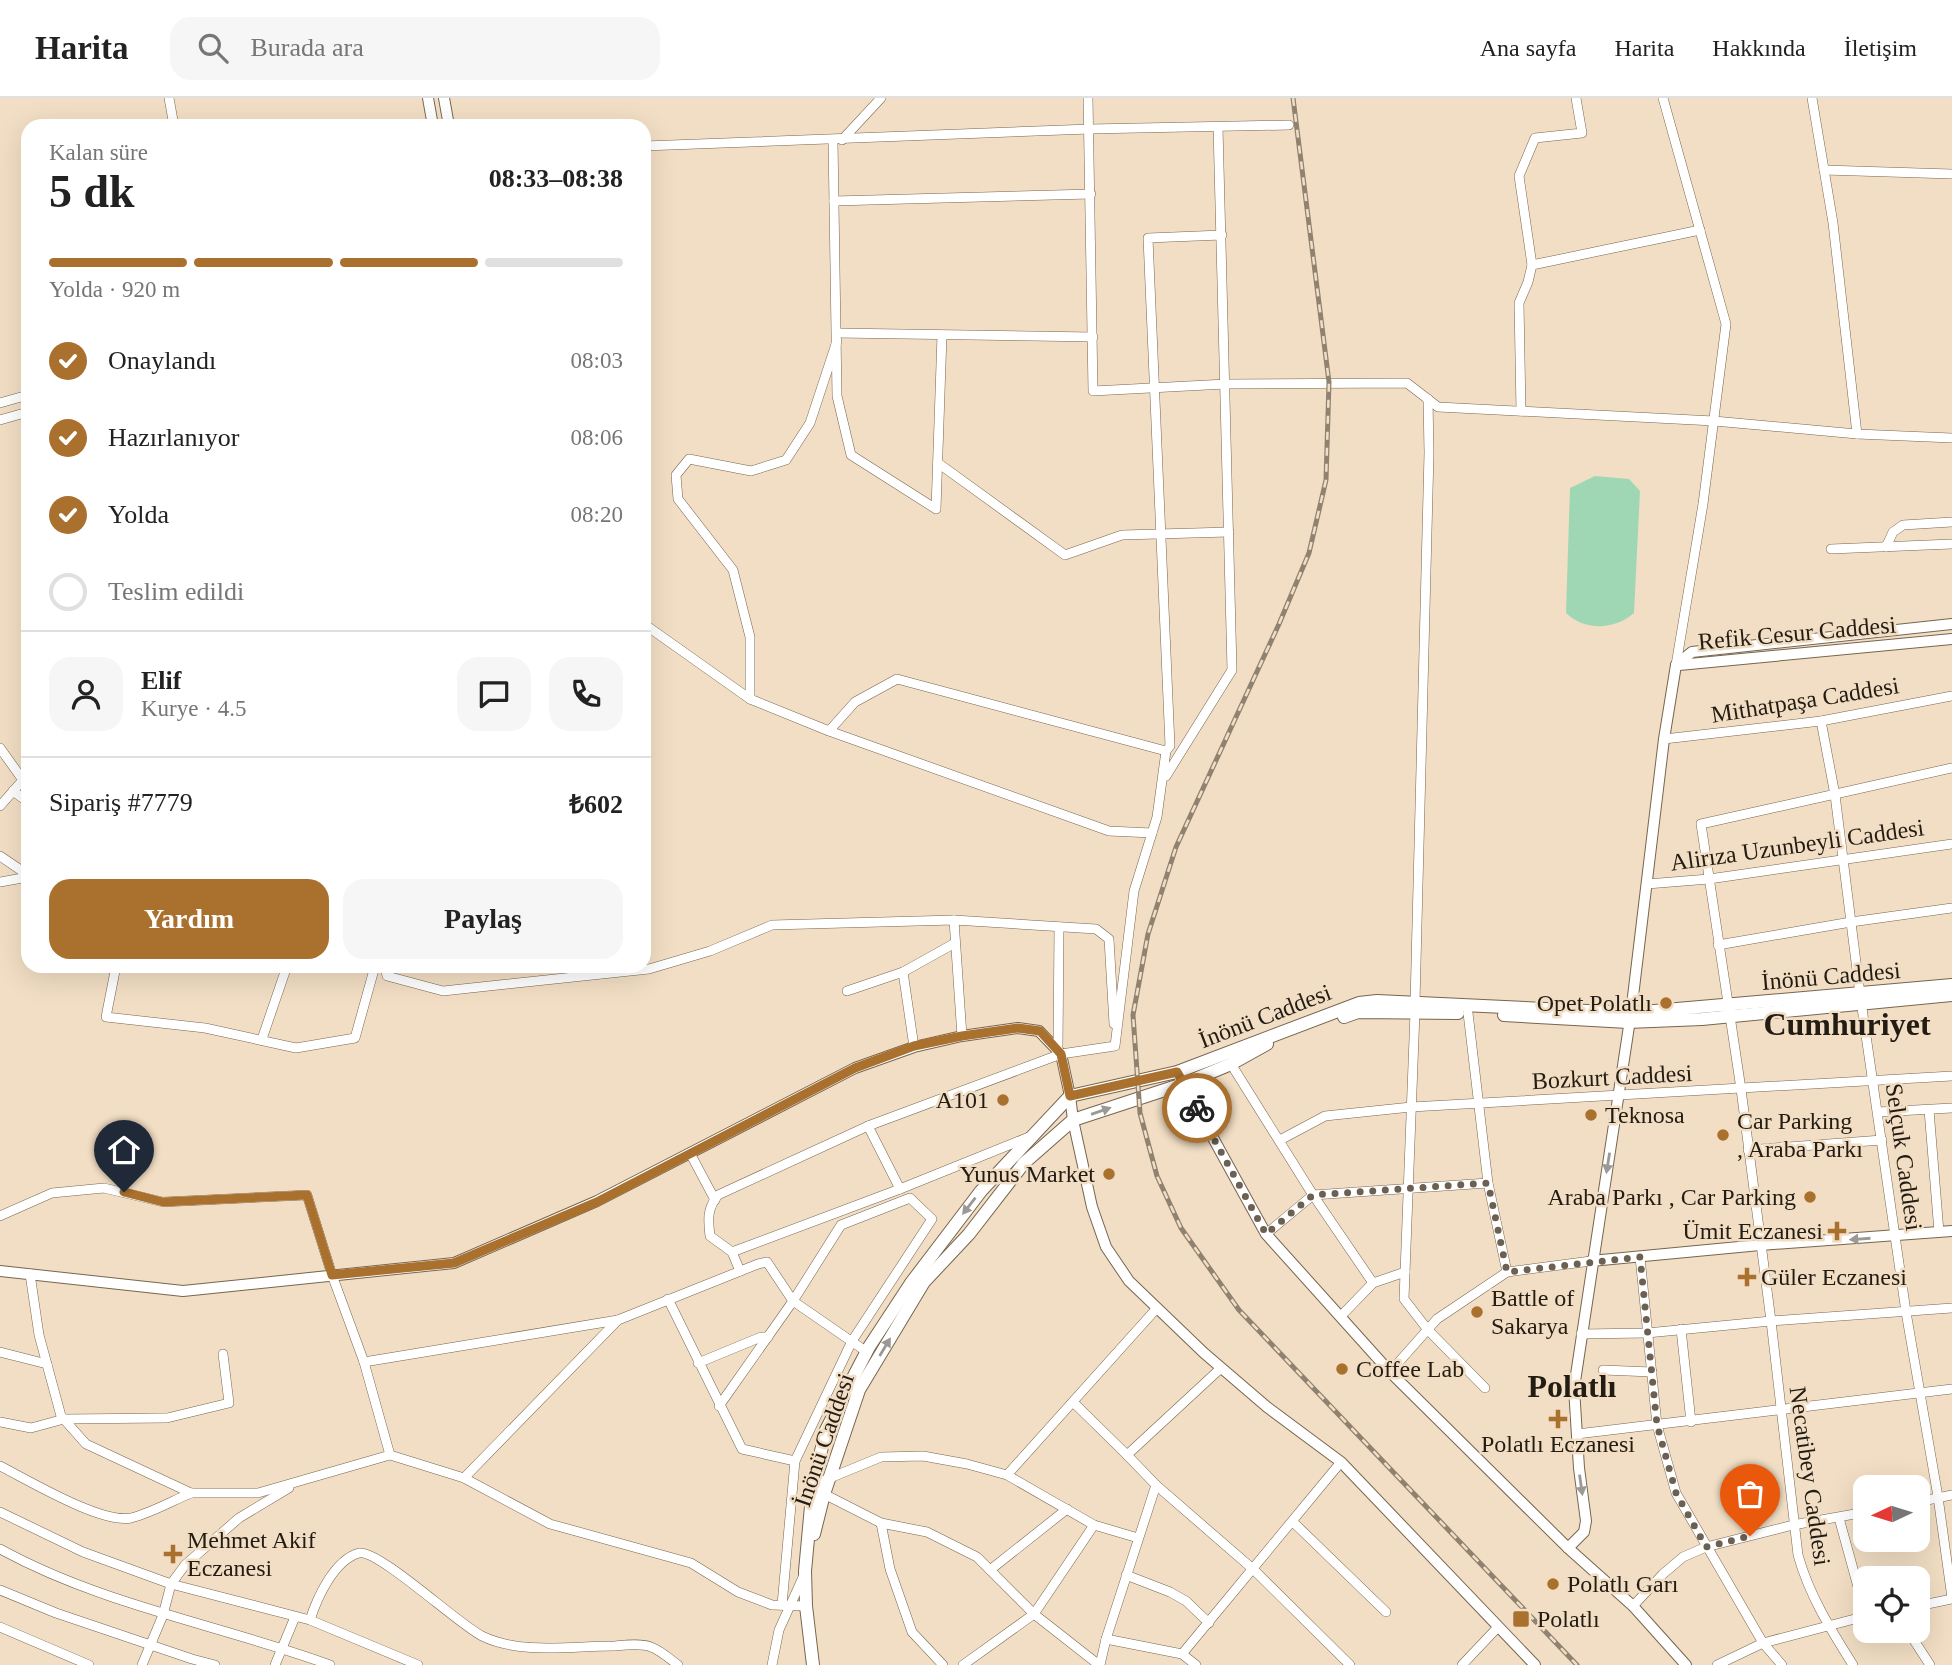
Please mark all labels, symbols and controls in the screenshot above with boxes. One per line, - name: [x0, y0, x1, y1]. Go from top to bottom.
- search box: [170, 17, 660, 80]
- icon: search: [194, 29, 232, 67]
- text: Harita: [35, 30, 128, 66]
- text: Burada ara: [250, 33, 364, 62]
- text: Ana sayfa: [1480, 35, 1576, 61]
- text: Harita: [1614, 35, 1674, 61]
- text: Hakkında: [1712, 35, 1806, 61]
- text: İletişim: [1844, 35, 1917, 61]
- text: Kalan süre: [49, 140, 148, 165]
- text: 08:33–08:38: [489, 164, 623, 193]
- text: 5 dk: [49, 166, 135, 217]
- text: Yolda · 920 m: [49, 277, 180, 302]
- icon: check: [49, 342, 87, 380]
- text: Onaylandı: [108, 346, 216, 375]
- text: 08:03: [571, 348, 623, 373]
- icon: check: [49, 419, 87, 457]
- text: Hazırlanıyor: [108, 423, 239, 452]
- text: 08:06: [571, 425, 623, 450]
- icon: check: [49, 496, 87, 534]
- text: Yolda: [108, 500, 169, 529]
- text: 08:20: [571, 502, 623, 527]
- text: Teslim edildi: [108, 577, 244, 606]
- street label: Refik Cesur Caddesi: [1697, 611, 1897, 655]
- button: person: [49, 657, 123, 731]
- button: chat: [457, 657, 531, 731]
- button: phone: [549, 657, 623, 731]
- text: Elif: [141, 666, 181, 695]
- street label: Mithatpaşa Caddesi: [1709, 672, 1901, 728]
- text: Kurye · 4.5: [141, 696, 246, 721]
- text: Sipariş #7779: [49, 788, 193, 817]
- text: ₺602: [569, 790, 623, 819]
- street label: Alirıza Uzunbeyli Caddesi: [1668, 814, 1926, 876]
- button: Yardım: [49, 879, 329, 959]
- button: Paylaş: [343, 879, 623, 959]
- street label: İnönü Caddesi: [1760, 957, 1902, 995]
- street label: İnönü Caddesi: [1195, 979, 1335, 1053]
- place label: Opet Polatlı: [1537, 990, 1652, 1016]
- marker: Opet Polatlı: [1658, 995, 1674, 1011]
- district label: Cumhuriyet: [1763, 1006, 1931, 1042]
- street label: Bozkurt Caddesi: [1531, 1060, 1693, 1094]
- courier: [1162, 1073, 1232, 1143]
- street label: Selçuk Caddesi: [1881, 1082, 1927, 1233]
- place label: A101: [936, 1087, 989, 1113]
- icon: bike: [1178, 1089, 1216, 1127]
- marker: A101: [995, 1092, 1011, 1108]
- place label: Teknosa: [1605, 1102, 1685, 1128]
- one-way arrow: [1090, 1105, 1111, 1116]
- marker: Teknosa: [1583, 1107, 1599, 1123]
- place label: Car Parking , Araba Parkı: [1737, 1108, 1863, 1162]
- pin: [94, 1120, 154, 1192]
- marker: Car Parking , Araba Parkı: [1715, 1127, 1731, 1143]
- icon: home: [105, 1131, 143, 1169]
- one-way arrow: [1602, 1152, 1613, 1174]
- place label: Yunus Market: [960, 1161, 1095, 1187]
- marker: Yunus Market: [1101, 1166, 1117, 1182]
- place label: Araba Parkı , Car Parking: [1547, 1184, 1796, 1210]
- marker: Araba Parkı , Car Parking: [1802, 1189, 1818, 1205]
- one-way arrow: [962, 1197, 976, 1215]
- place label: Ümit Eczanesi: [1682, 1218, 1823, 1244]
- marker: Ümit Eczanesi: [1829, 1223, 1845, 1239]
- one-way arrow: [1848, 1233, 1870, 1244]
- place label: Güler Eczanesi: [1761, 1264, 1907, 1290]
- marker: Güler Eczanesi: [1739, 1269, 1755, 1285]
- place label: Battle of Sakarya: [1491, 1285, 1574, 1339]
- marker: Battle of Sakarya: [1469, 1304, 1485, 1320]
- one-way arrow: [879, 1337, 891, 1356]
- place label: Coffee Lab: [1356, 1356, 1464, 1382]
- marker: Coffee Lab: [1334, 1361, 1350, 1377]
- district label: Polatlı: [1528, 1368, 1617, 1404]
- street label: İnönü Caddesi: [789, 1370, 859, 1510]
- street label: Necatibey Caddesi: [1785, 1385, 1835, 1568]
- marker: Polatlı Eczanesi: [1550, 1411, 1566, 1427]
- place label: Polatlı Eczanesi: [1481, 1431, 1635, 1457]
- pin: [1720, 1464, 1780, 1536]
- one-way arrow: [1576, 1474, 1587, 1496]
- icon: bag: [1731, 1475, 1769, 1513]
- north arrow: [1853, 1475, 1930, 1552]
- map controls: [1853, 1475, 1930, 1643]
- place label: Mehmet Akif Eczanesi: [187, 1527, 316, 1581]
- marker: Mehmet Akif Eczanesi: [165, 1546, 181, 1562]
- button: locate: [1853, 1566, 1930, 1643]
- place label: Polatlı Garı: [1567, 1571, 1679, 1597]
- marker: Polatlı Garı: [1545, 1576, 1561, 1592]
- place label: Polatlı: [1537, 1606, 1600, 1632]
- marker: Polatlı: [1511, 1609, 1531, 1629]

